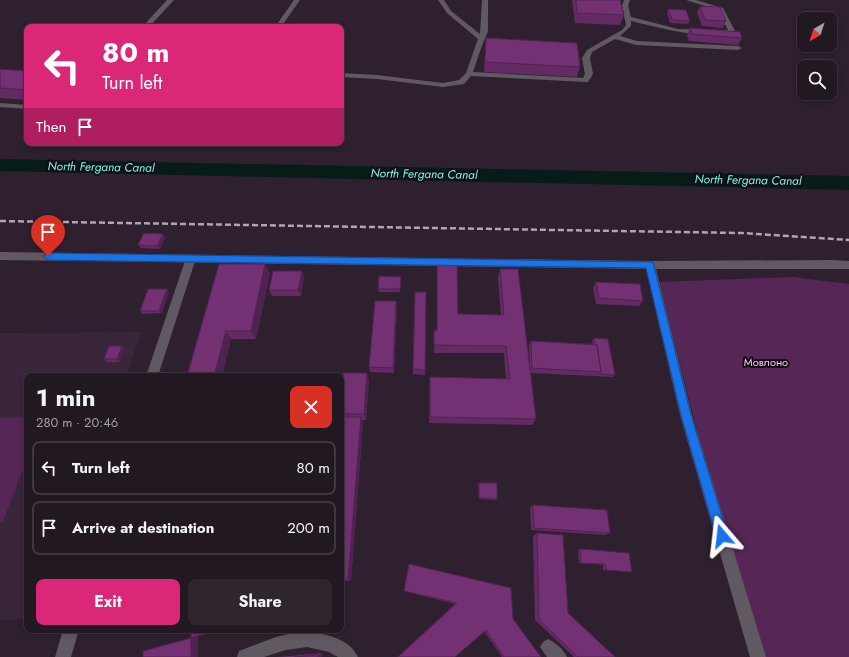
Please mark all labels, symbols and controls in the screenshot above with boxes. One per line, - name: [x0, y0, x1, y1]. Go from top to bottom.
- north arrow: [797, 12, 837, 52]
- map controls: [797, 12, 837, 100]
- text: 80 m: [102, 32, 169, 73]
- icon: left: [36, 40, 88, 92]
- button: search: [797, 60, 837, 100]
- text: Turn left: [102, 70, 162, 96]
- text: Then: [36, 116, 66, 138]
- icon: arrive: [74, 116, 96, 138]
- water label: North Fergana Canal: [47, 157, 156, 177]
- water label: North Fergana Canal: [370, 164, 479, 184]
- water label: North Fergana Canal: [694, 170, 803, 190]
- pin: [31, 215, 65, 256]
- icon: arrive: [37, 221, 59, 243]
- park label: Мовлоно: [744, 354, 788, 370]
- text: 1 min: [36, 380, 96, 415]
- button: close: [290, 386, 332, 428]
- text: 280 m · 20:46: [36, 413, 118, 432]
- icon: left: [38, 457, 60, 479]
- text: Turn left: [72, 457, 130, 479]
- text: 80 m: [297, 457, 330, 479]
- position arrow: [701, 515, 743, 557]
- icon: arrive: [38, 517, 60, 539]
- text: Arrive at destination: [72, 517, 214, 539]
- text: 200 m: [287, 517, 330, 539]
- button: Exit: [36, 579, 180, 625]
- button: Share: [188, 579, 332, 625]

